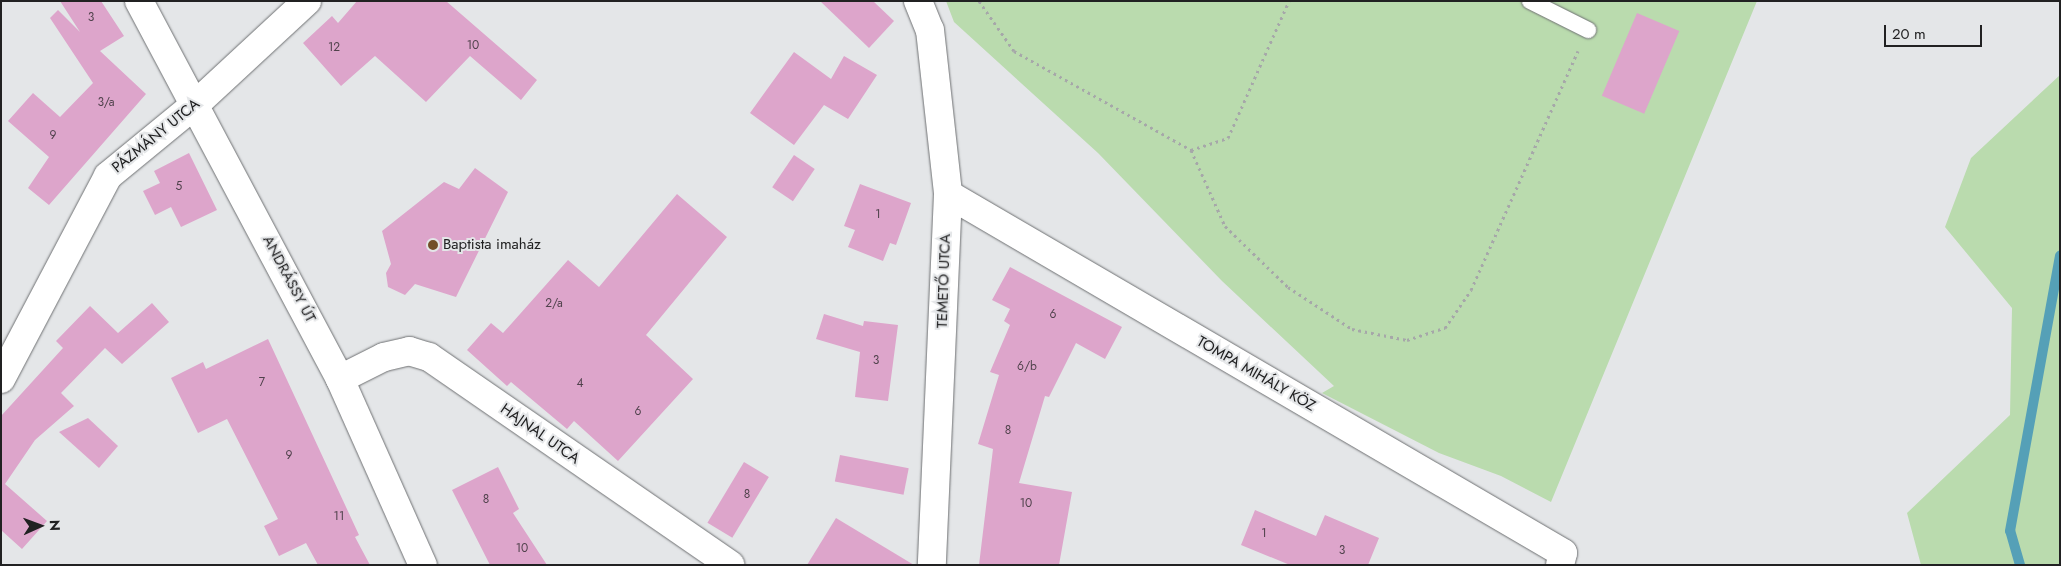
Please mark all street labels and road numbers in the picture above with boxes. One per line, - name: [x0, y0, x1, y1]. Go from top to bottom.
- street label: PÁZMÁNY UTCA: [109, 95, 203, 177]
- street label: ANDRÁSSY ÚT: [259, 233, 319, 325]
- street label: TEMETŐ UTCA: [933, 233, 955, 329]
- street label: TOMPA MIHÁLY KÖZ: [1193, 333, 1319, 415]
- street label: HAJNAL UTCA: [497, 400, 583, 468]

